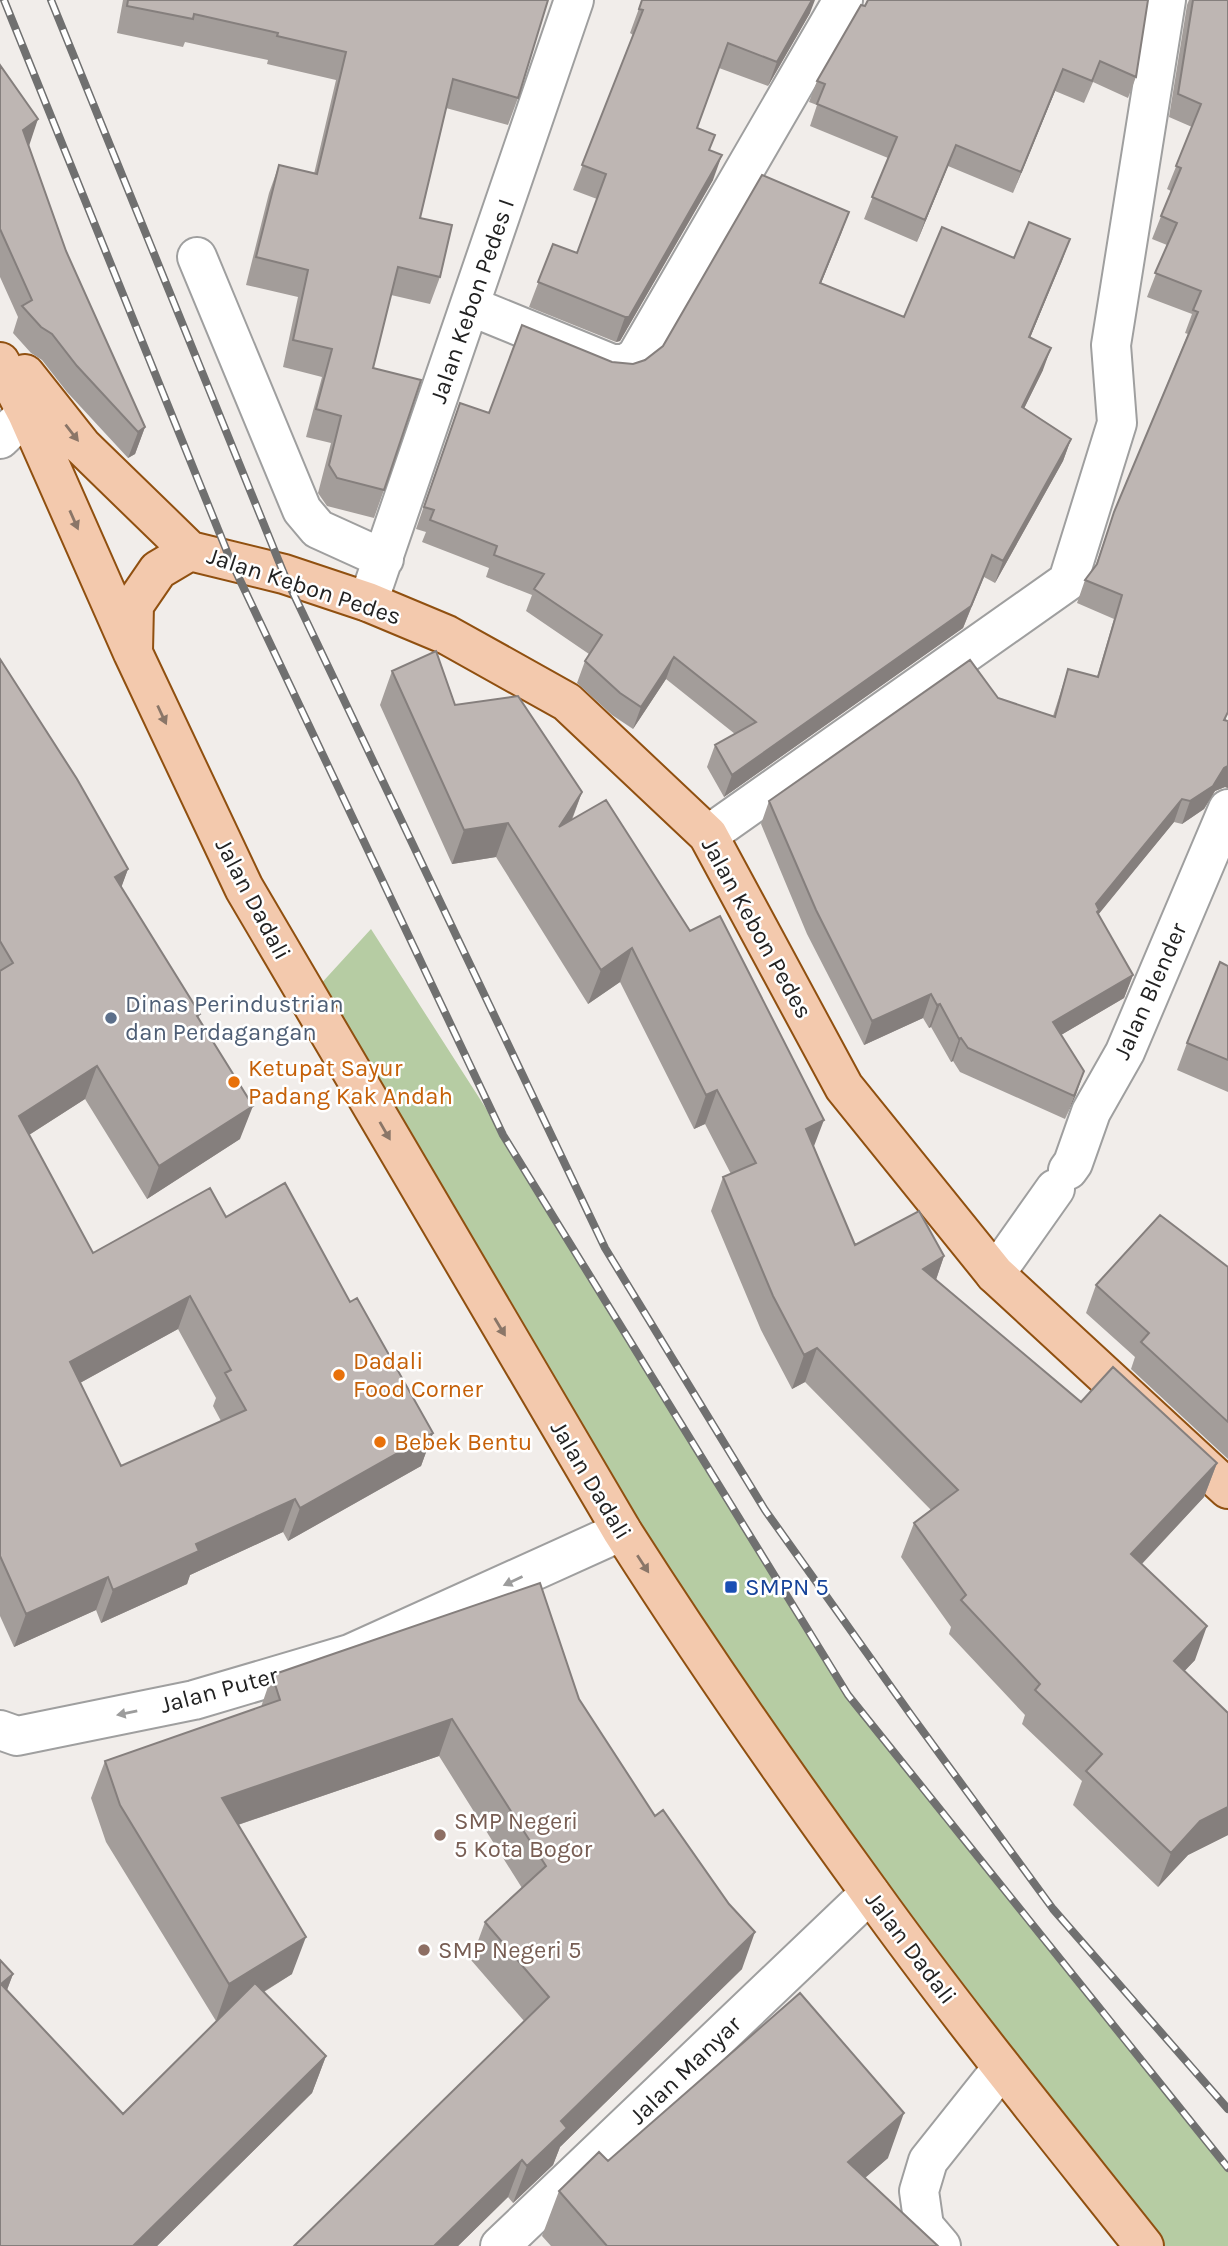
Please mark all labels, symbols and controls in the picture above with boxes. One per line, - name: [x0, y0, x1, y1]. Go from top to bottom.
- street label: Jalan Kebon Pedes I: [424, 195, 520, 407]
- one-way arrow: [65, 424, 80, 442]
- one-way arrow: [68, 510, 80, 530]
- street label: Jalan Kebon Pedes: [204, 541, 404, 631]
- one-way arrow: [156, 705, 168, 725]
- street label: Jalan Kebon Pedes: [696, 833, 818, 1023]
- street label: Jalan Dadali: [209, 834, 297, 964]
- street label: Jalan Blender: [1107, 918, 1193, 1064]
- place label: Dinas Perindustrian dan Perdagangan: [125, 990, 344, 1046]
- marker: Dinas Perindustrian dan Perdagangan: [103, 1010, 119, 1026]
- place label: Ketupat Sayur Padang Kak Andah: [248, 1054, 453, 1110]
- marker: Ketupat Sayur Padang Kak Andah: [226, 1074, 242, 1090]
- one-way arrow: [379, 1122, 391, 1141]
- one-way arrow: [494, 1318, 507, 1337]
- place label: Dadali Food Corner: [353, 1347, 483, 1403]
- marker: Dadali Food Corner: [331, 1367, 347, 1383]
- street label: Jalan Dadali: [545, 1416, 637, 1544]
- place label: Bebek Bentu: [394, 1428, 532, 1456]
- marker: Bebek Bentu: [372, 1434, 388, 1450]
- one-way arrow: [636, 1554, 649, 1574]
- place label: SMPN 5: [745, 1573, 829, 1601]
- one-way arrow: [503, 1576, 523, 1587]
- marker: SMPN 5: [723, 1579, 739, 1595]
- street label: Jalan Puter: [157, 1661, 281, 1719]
- one-way arrow: [116, 1708, 138, 1719]
- place label: SMP Negeri 5 Kota Bogor: [454, 1807, 593, 1863]
- marker: SMP Negeri 5 Kota Bogor: [432, 1827, 448, 1843]
- street label: Jalan Dadali: [860, 1886, 962, 2010]
- place label: SMP Negeri 5: [438, 1936, 582, 1964]
- marker: SMP Negeri 5: [416, 1942, 432, 1958]
- street label: Jalan Manyar: [623, 2010, 747, 2130]

